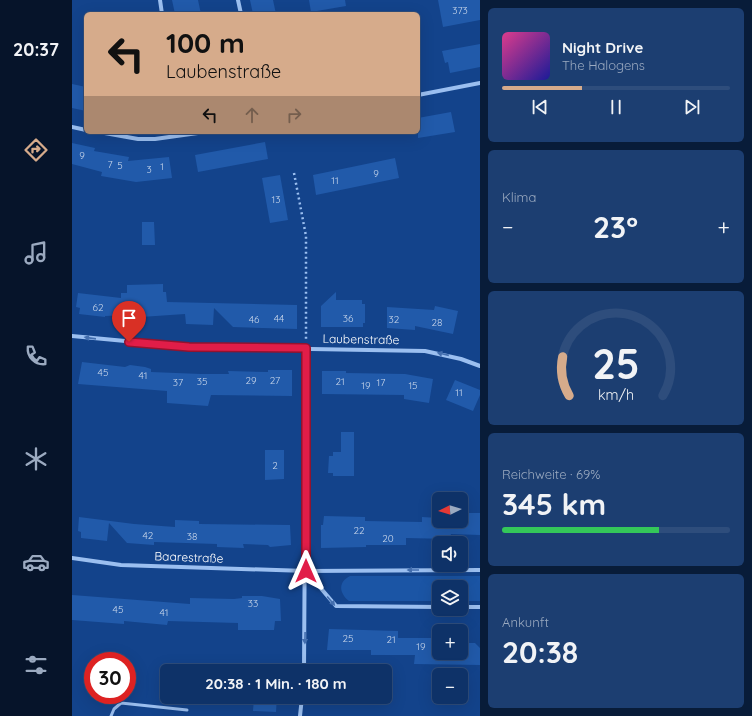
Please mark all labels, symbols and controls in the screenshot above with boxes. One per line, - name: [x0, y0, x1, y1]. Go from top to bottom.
- house number: 373: [452, 4, 468, 17]
- text: 100 m: [166, 25, 245, 60]
- icon: left: [100, 28, 152, 80]
- text: 20:37: [13, 38, 59, 61]
- text: Night Drive: [562, 38, 643, 57]
- text: The Halogens: [562, 57, 645, 73]
- text: Laubenstraße: [166, 60, 281, 83]
- icon: previous: [529, 96, 551, 118]
- icon: pause: [605, 96, 627, 118]
- icon: next: [681, 96, 703, 118]
- icon: left: [199, 104, 221, 126]
- icon: ahead: [241, 104, 263, 126]
- icon: right: [283, 104, 305, 126]
- icon: directions: [22, 136, 50, 164]
- house number: 9: [79, 149, 85, 162]
- house number: 7: [107, 158, 113, 171]
- house number: 5: [117, 159, 123, 172]
- house number: 1: [160, 160, 164, 173]
- house number: 3: [146, 163, 152, 176]
- house number: 9: [373, 167, 379, 180]
- house number: 11: [331, 174, 339, 187]
- text: Klima: [502, 189, 536, 205]
- house number: 13: [272, 193, 280, 206]
- text: 23°: [593, 208, 638, 246]
- text: −: [502, 213, 513, 241]
- text: +: [718, 213, 730, 241]
- icon: music: [22, 239, 50, 267]
- house number: 62: [93, 301, 104, 314]
- pin: [112, 301, 146, 342]
- icon: arrive: [118, 307, 140, 329]
- house number: 44: [274, 312, 284, 325]
- house number: 36: [343, 312, 354, 325]
- house number: 46: [249, 313, 260, 326]
- house number: 32: [389, 313, 400, 326]
- house number: 28: [432, 316, 442, 329]
- street label: Laubenstraße: [322, 331, 400, 347]
- one-way arrow: [84, 335, 96, 341]
- text: 25: [592, 337, 640, 389]
- icon: phone: [22, 342, 50, 370]
- one-way arrow: [437, 351, 449, 357]
- house number: 45: [98, 366, 108, 379]
- house number: 41: [139, 369, 147, 382]
- house number: 29: [245, 374, 257, 387]
- house number: 27: [270, 374, 280, 387]
- house number: 35: [197, 375, 207, 388]
- house number: 21: [335, 375, 345, 388]
- house number: 37: [173, 376, 183, 389]
- house number: 17: [377, 376, 385, 389]
- house number: 19: [361, 379, 371, 392]
- house number: 15: [408, 379, 418, 392]
- house number: 11: [455, 386, 463, 399]
- text: km/h: [598, 386, 634, 404]
- icon: climate: [22, 445, 50, 473]
- house number: 2: [272, 459, 278, 472]
- text: Reichweite · 69%: [502, 466, 600, 482]
- text: 345 km: [502, 485, 606, 523]
- north arrow: [432, 492, 468, 528]
- map controls: [432, 492, 468, 704]
- house number: 22: [353, 524, 365, 537]
- house number: 42: [143, 529, 154, 542]
- house number: 38: [187, 530, 197, 543]
- house number: 20: [382, 532, 394, 545]
- button: sound: [432, 536, 468, 572]
- icon: car: [22, 548, 50, 576]
- street label: Baarestraße: [154, 548, 224, 566]
- position arrow: [285, 550, 327, 592]
- one-way arrow: [406, 567, 419, 573]
- button: layers: [432, 580, 468, 616]
- one-way arrow: [326, 596, 336, 606]
- house number: 33: [248, 597, 258, 610]
- house number: 45: [113, 603, 123, 616]
- house number: 41: [160, 606, 168, 619]
- text: Ankunft: [502, 614, 549, 630]
- button: +: [432, 624, 468, 660]
- one-way arrow: [301, 632, 308, 644]
- house number: 25: [343, 632, 354, 645]
- house number: 21: [386, 633, 396, 646]
- text: 20:38: [502, 633, 578, 671]
- house number: 19: [416, 640, 426, 653]
- icon: filters: [22, 651, 50, 679]
- speed limit sign: 30: [84, 652, 136, 704]
- button: −: [432, 668, 468, 704]
- text: 20:38 · 1 Min. · 180 m: [205, 674, 347, 693]

